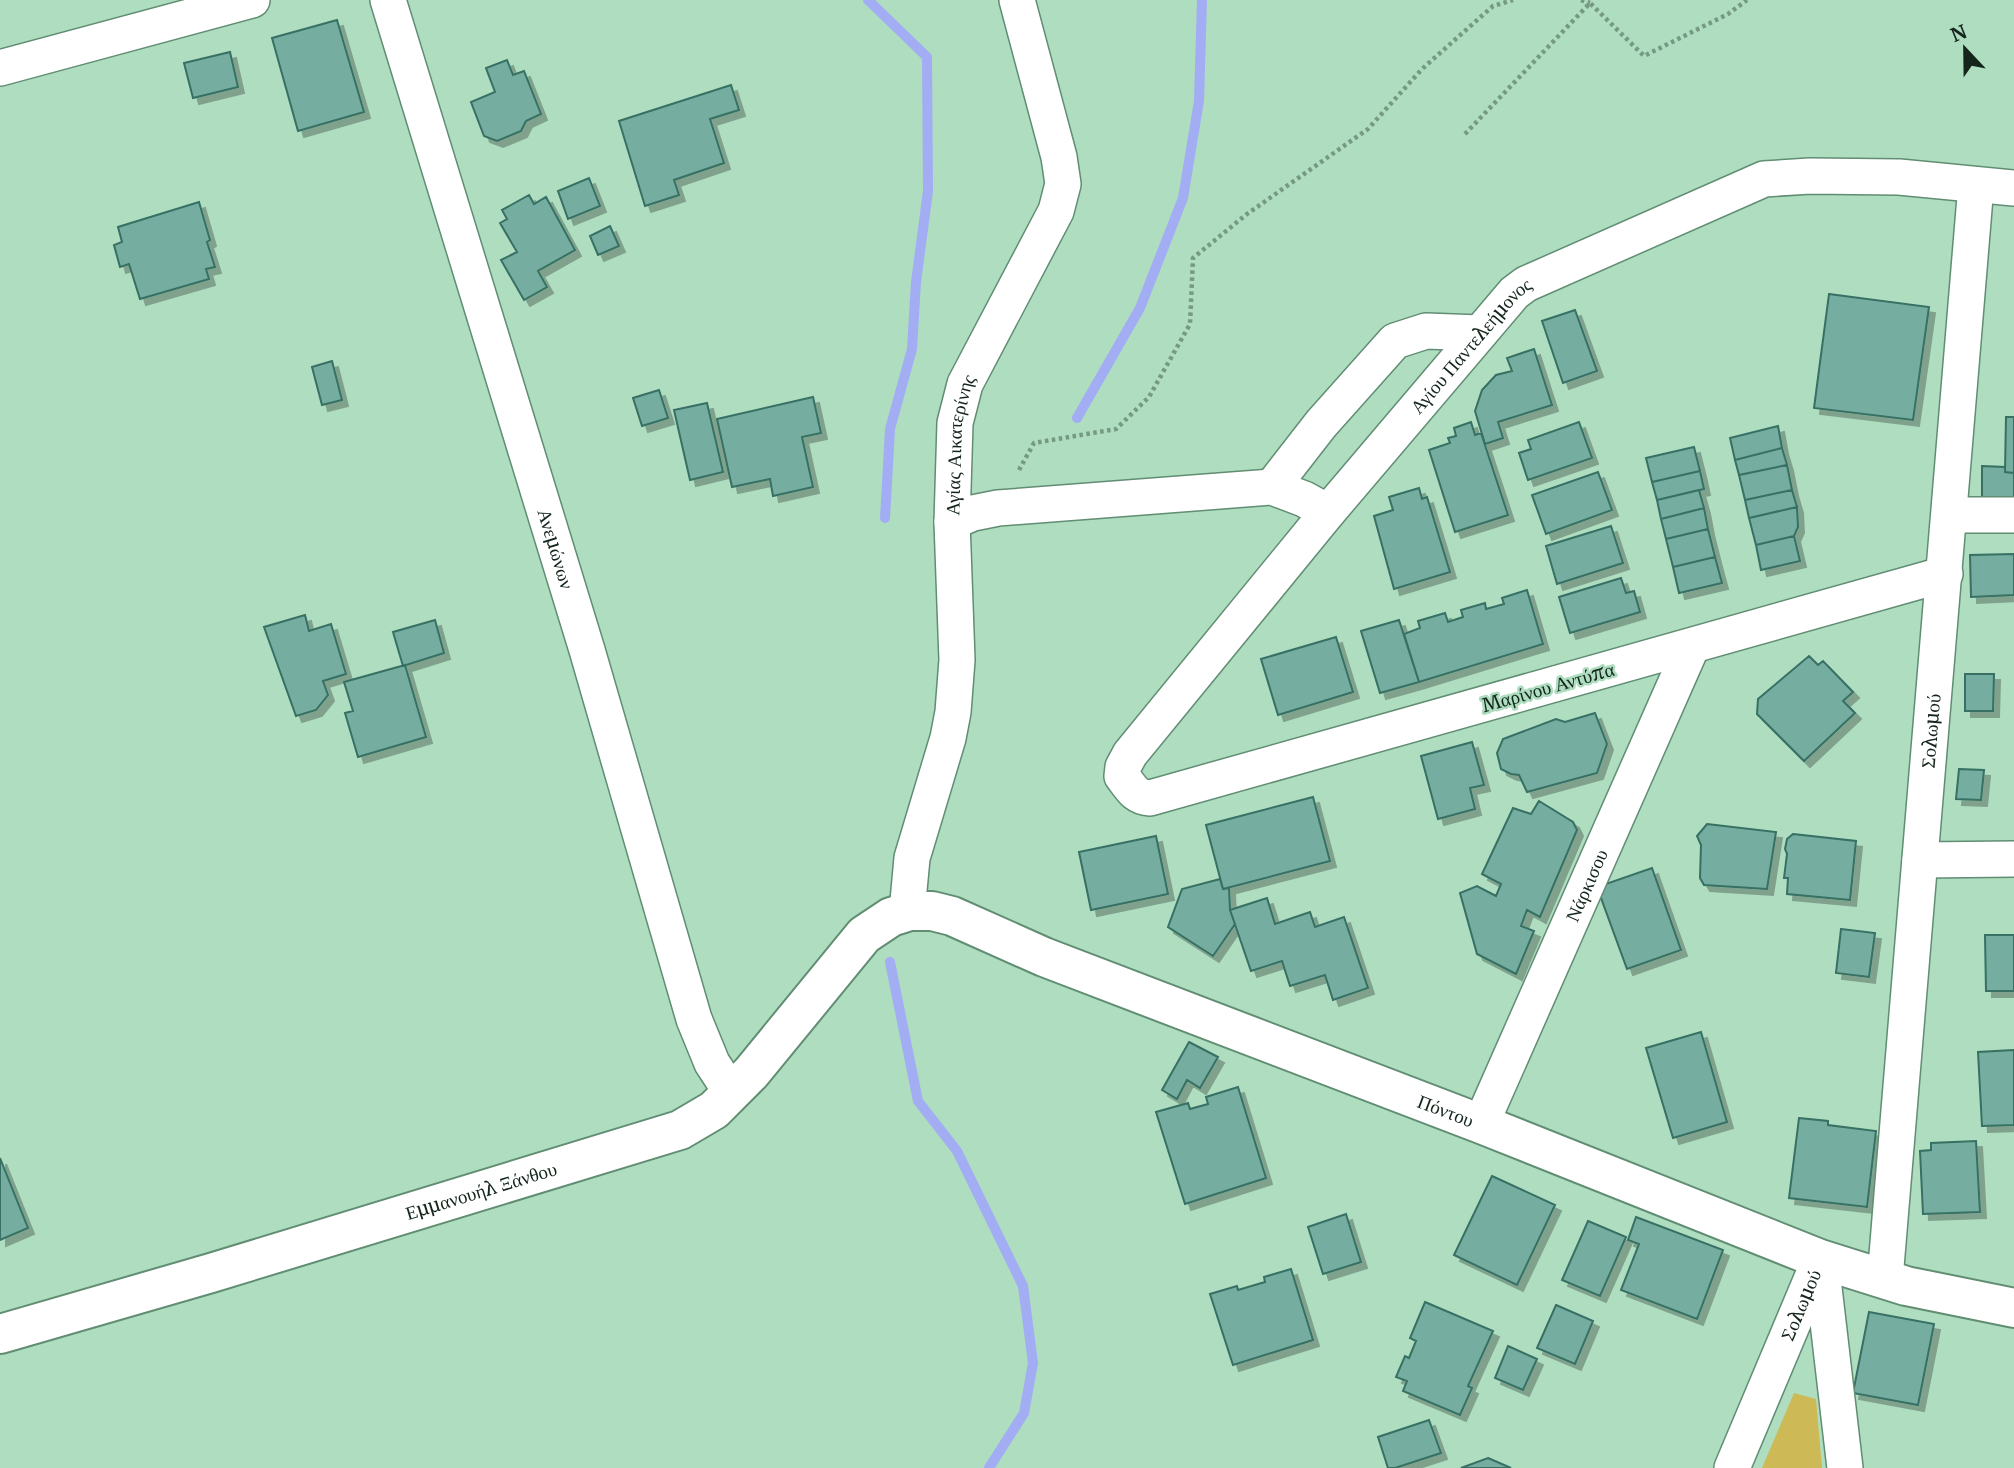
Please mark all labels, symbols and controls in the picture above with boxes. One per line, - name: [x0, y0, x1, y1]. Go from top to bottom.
- north arrow: [1930, 14, 2000, 84]
- text: N: [1947, 19, 1970, 47]
- street label: Αγίου Παντελεήμονος: [1405, 272, 1537, 419]
- street label: Αγίας Αικατερίνης: [940, 369, 980, 516]
- street label: Ανεμώνων: [532, 506, 580, 592]
- street label: Μαρίνου Αντύπα: [1479, 657, 1617, 717]
- street label: Σολωμού: [1916, 693, 1946, 769]
- street label: Νάρκισου: [1560, 845, 1613, 925]
- street label: Πόντου: [1414, 1089, 1477, 1132]
- street label: Εμμανουήλ Ξάνθου: [402, 1156, 560, 1225]
- street label: Σολωμού: [1775, 1266, 1826, 1344]

